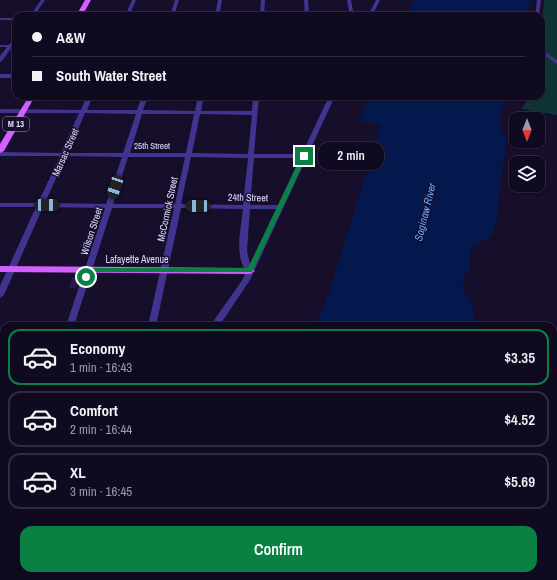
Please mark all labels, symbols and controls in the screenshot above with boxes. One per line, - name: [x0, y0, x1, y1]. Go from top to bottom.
- text: A&W: [56, 27, 85, 48]
- text: South Water Street: [56, 65, 166, 86]
- north arrow: [509, 112, 545, 148]
- map controls: [509, 112, 545, 192]
- road number: M 13: [3, 117, 29, 131]
- street label: Marsac Street: [49, 126, 82, 178]
- street label: 25th Street: [134, 140, 170, 152]
- callout: 2 min: [318, 142, 384, 170]
- route end: [295, 147, 313, 165]
- text: 2 min: [337, 147, 365, 164]
- button: layers: [509, 156, 545, 192]
- car: [106, 174, 124, 200]
- street label: McCormick Street: [154, 175, 181, 243]
- water label: Saginaw River: [411, 181, 439, 242]
- street label: 24th Street: [228, 191, 269, 204]
- car: [35, 199, 59, 211]
- car: [186, 200, 210, 212]
- street label: Wilson Street: [78, 205, 105, 257]
- street label: Lafayette Avenue: [105, 253, 169, 266]
- route start: [77, 268, 95, 286]
- text: Economy: [70, 338, 125, 359]
- icon: car: [22, 339, 58, 375]
- text: $3.35: [504, 347, 535, 368]
- text: 1 min · 16:43: [70, 359, 132, 376]
- text: Comfort: [70, 400, 118, 421]
- icon: car: [22, 401, 58, 437]
- text: $4.52: [504, 409, 535, 430]
- text: 2 min · 16:44: [70, 421, 132, 438]
- text: XL: [70, 462, 86, 483]
- icon: car: [22, 463, 58, 499]
- text: $5.69: [504, 471, 535, 492]
- text: 3 min · 16:45: [70, 483, 132, 500]
- button: Confirm: [20, 526, 537, 572]

